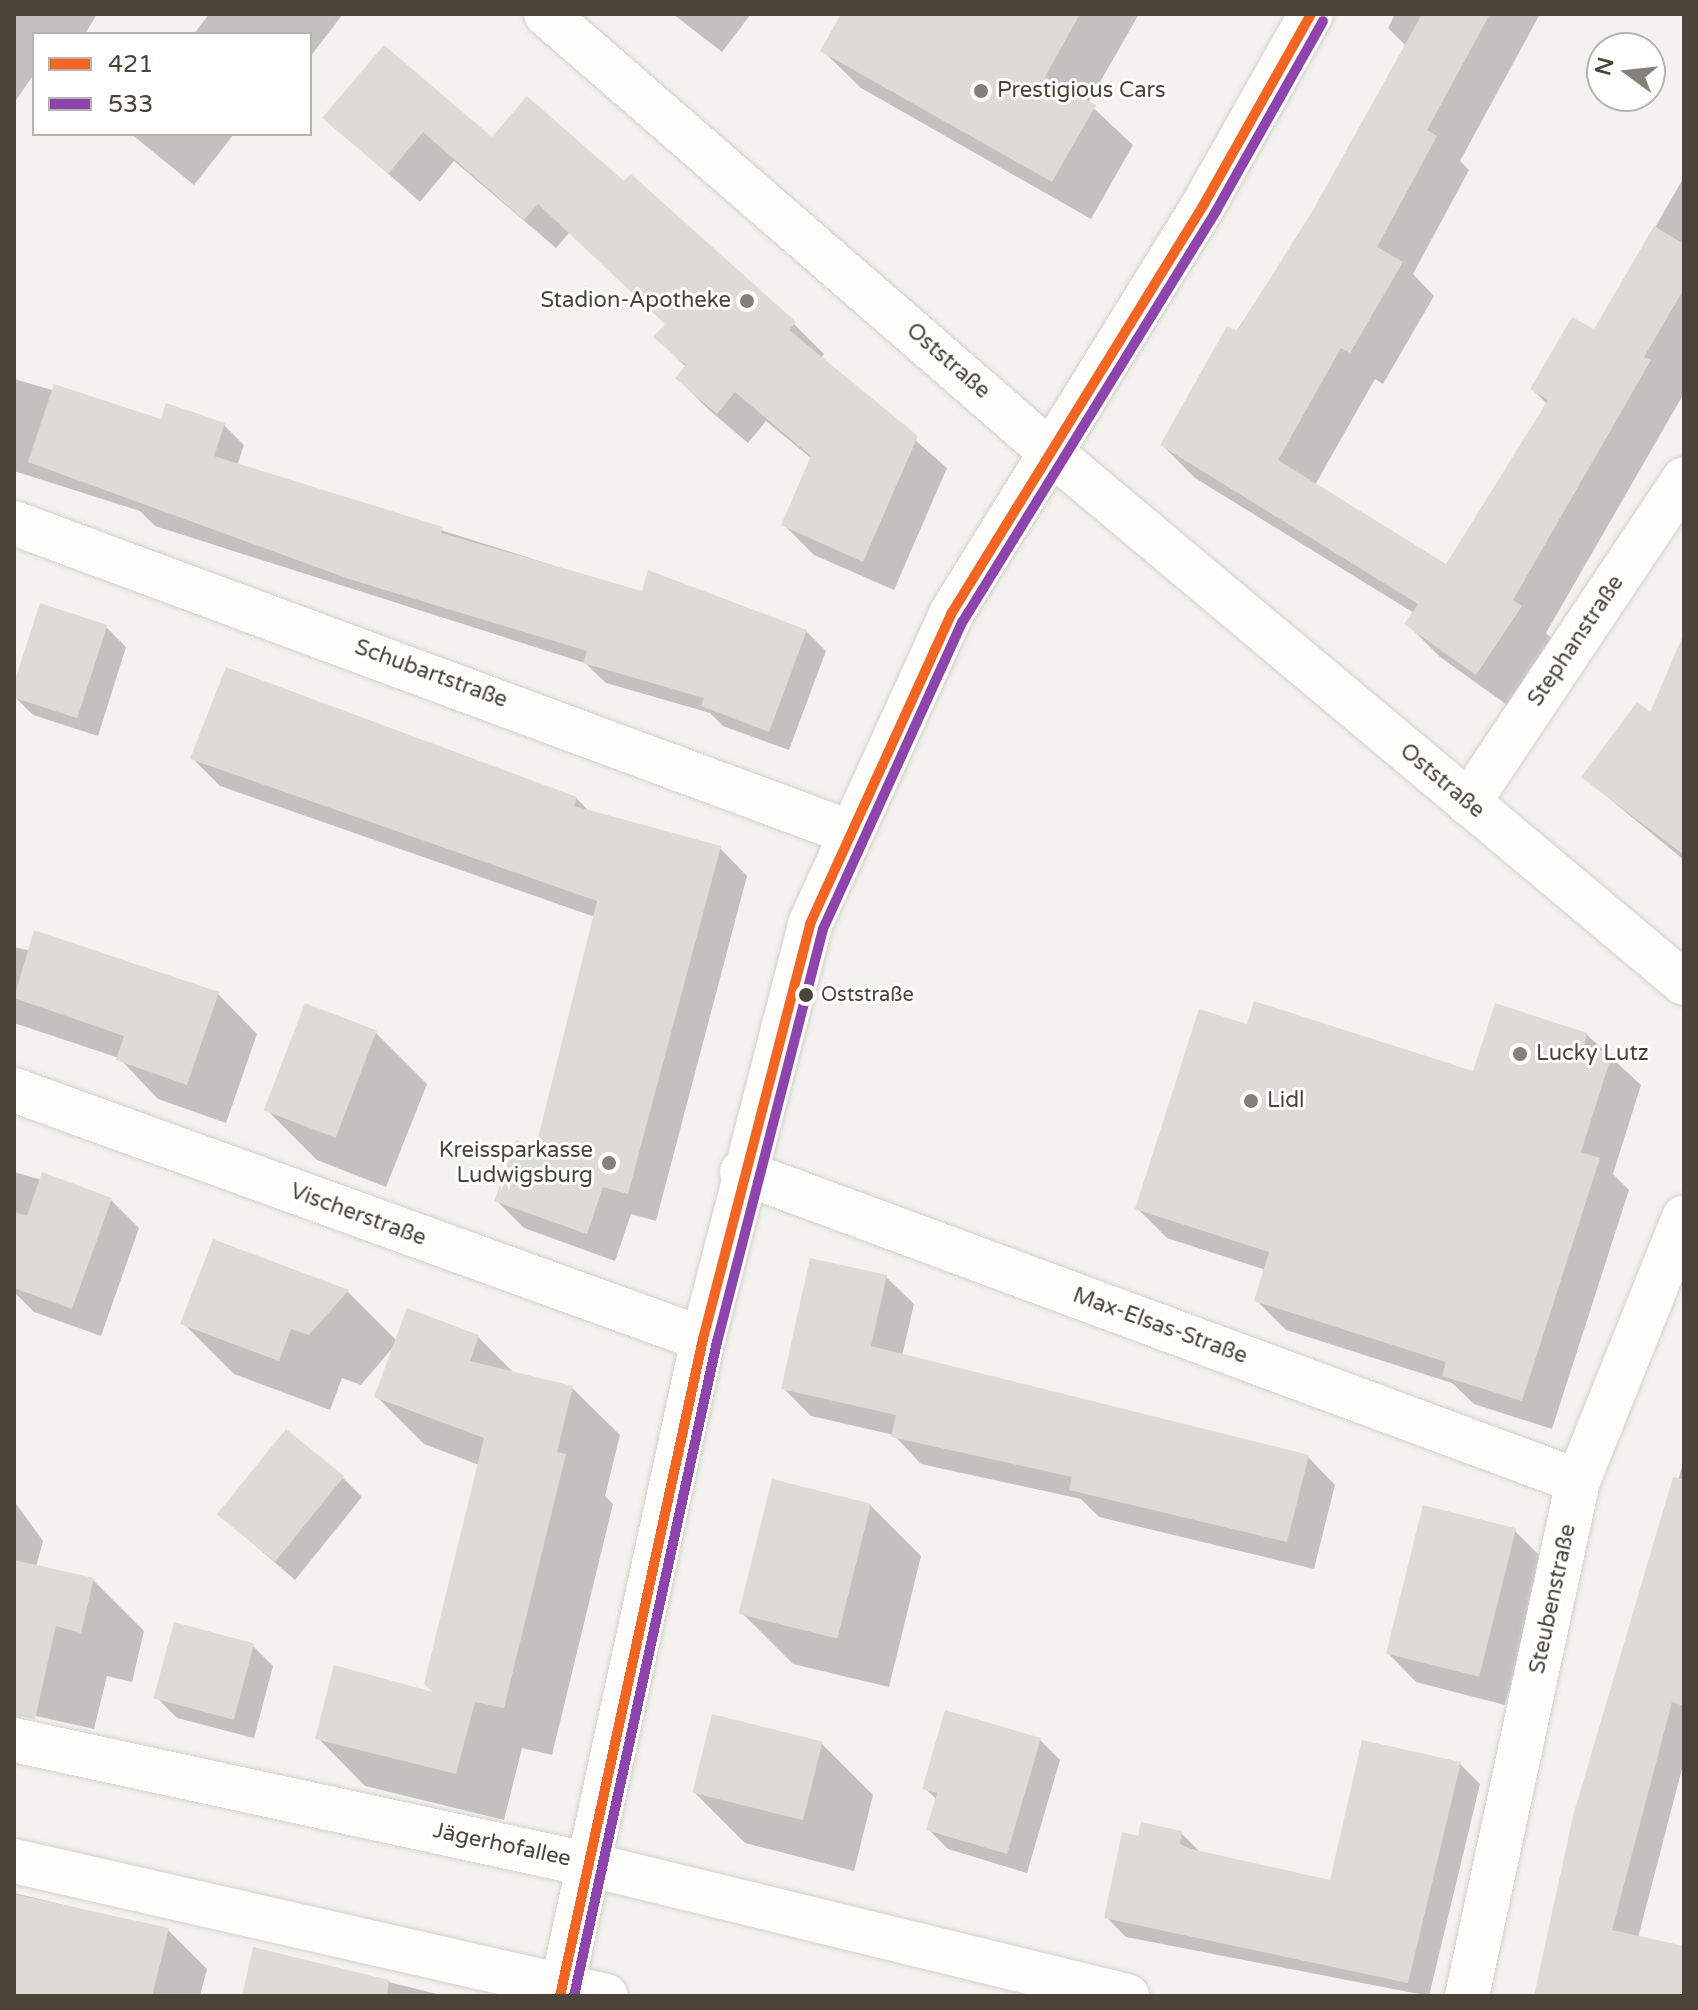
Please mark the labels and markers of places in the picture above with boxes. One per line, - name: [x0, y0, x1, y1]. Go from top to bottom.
- place label: Prestigious Cars: [997, 78, 1166, 104]
- marker: Prestigious Cars: [972, 82, 990, 100]
- place label: Stadion-Apotheke: [540, 288, 731, 314]
- marker: Stadion-Apotheke: [738, 292, 756, 310]
- place label: Oststraße: [821, 983, 914, 1007]
- marker: Oststraße: [798, 987, 814, 1003]
- place label: Lucky Lutz: [1536, 1041, 1649, 1067]
- marker: Lucky Lutz: [1511, 1045, 1529, 1063]
- place label: Lidl: [1267, 1088, 1305, 1114]
- marker: Lidl: [1242, 1092, 1260, 1110]
- place label: Kreissparkasse Ludwigsburg: [439, 1137, 593, 1188]
- marker: Kreissparkasse Ludwigsburg: [600, 1154, 618, 1172]

